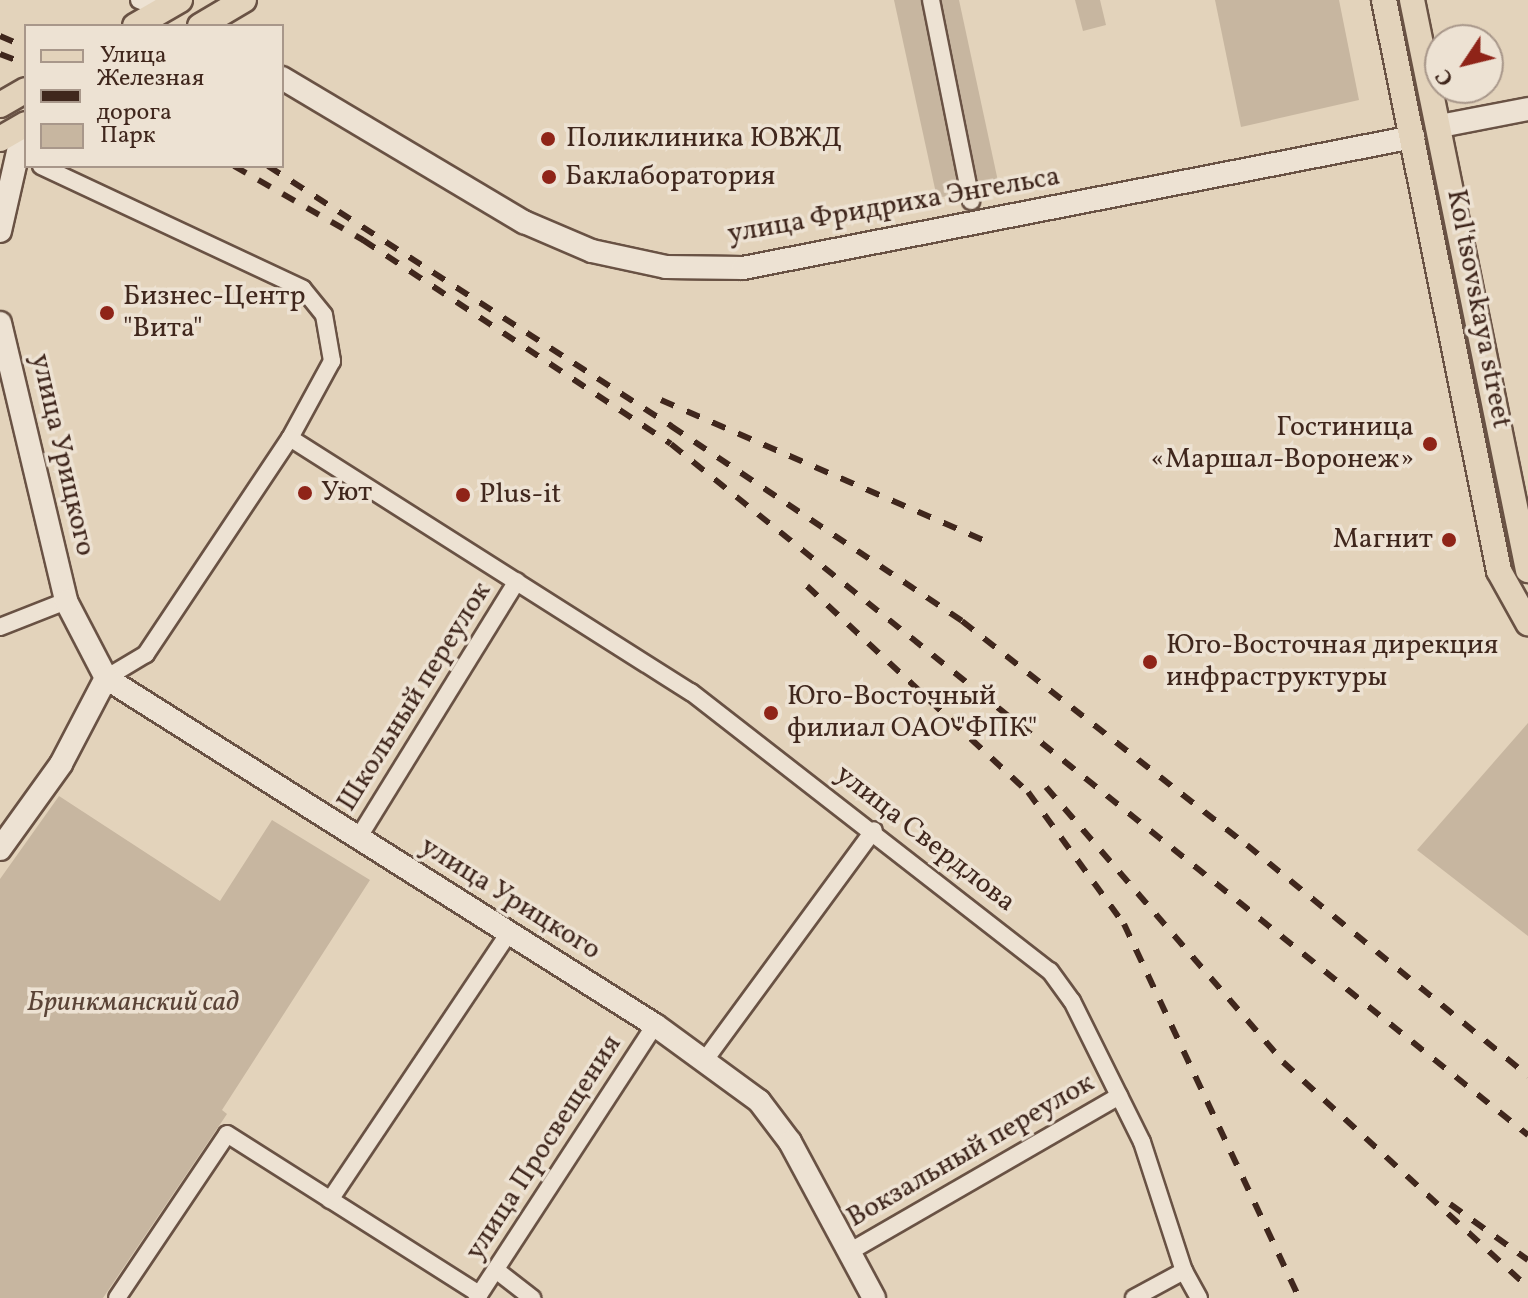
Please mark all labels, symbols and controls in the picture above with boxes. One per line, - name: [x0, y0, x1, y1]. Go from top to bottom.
- legend: [24, 24, 284, 168]
- north arrow: [1424, 24, 1504, 104]
- text: Улица: [100, 39, 167, 73]
- text: Железная дорога: [97, 62, 204, 130]
- text: С: [1429, 62, 1462, 92]
- text: Парк: [100, 119, 156, 153]
- place label: Поликлиника ЮВЖД: [566, 122, 842, 156]
- marker: Поликлиника ЮВЖД: [537, 128, 559, 150]
- place label: Баклаборатория: [565, 160, 775, 194]
- street label: улица Фридриха Энгельса: [725, 160, 1063, 252]
- marker: Баклаборатория: [540, 168, 558, 186]
- street label: Kol'tsovskaya street: [1438, 187, 1518, 431]
- place label: Бизнес-Центр "Вита": [123, 280, 306, 346]
- marker: Бизнес-Центр "Вита": [98, 304, 116, 322]
- street label: улица Урицкого: [22, 351, 102, 559]
- place label: Гостиница «Маршал-Воронеж»: [1151, 411, 1414, 477]
- marker: Гостиница «Маршал-Воронеж»: [1421, 435, 1439, 453]
- place label: Уют: [321, 476, 372, 510]
- place label: Plus-it: [479, 478, 561, 512]
- marker: Уют: [296, 484, 314, 502]
- marker: Plus-it: [454, 486, 472, 504]
- place label: Магнит: [1333, 523, 1433, 557]
- marker: Магнит: [1440, 531, 1458, 549]
- street label: Школьный переулок: [331, 576, 499, 818]
- place label: Юго-Восточная дирекция инфраструктуры: [1166, 629, 1498, 695]
- marker: Юго-Восточная дирекция инфраструктуры: [1141, 653, 1159, 671]
- place label: Юго-Восточный филиал ОАО "ФПК": [787, 680, 1037, 746]
- marker: Юго-Восточный филиал ОАО "ФПК": [762, 704, 780, 722]
- street label: улица Свердлова: [828, 758, 1022, 920]
- street label: улица Урицкого: [414, 830, 606, 968]
- park label: Бринкманский сад: [27, 986, 239, 1020]
- street label: улица Просвещения: [459, 1029, 629, 1267]
- street label: Вокзальный переулок: [841, 1067, 1101, 1235]

